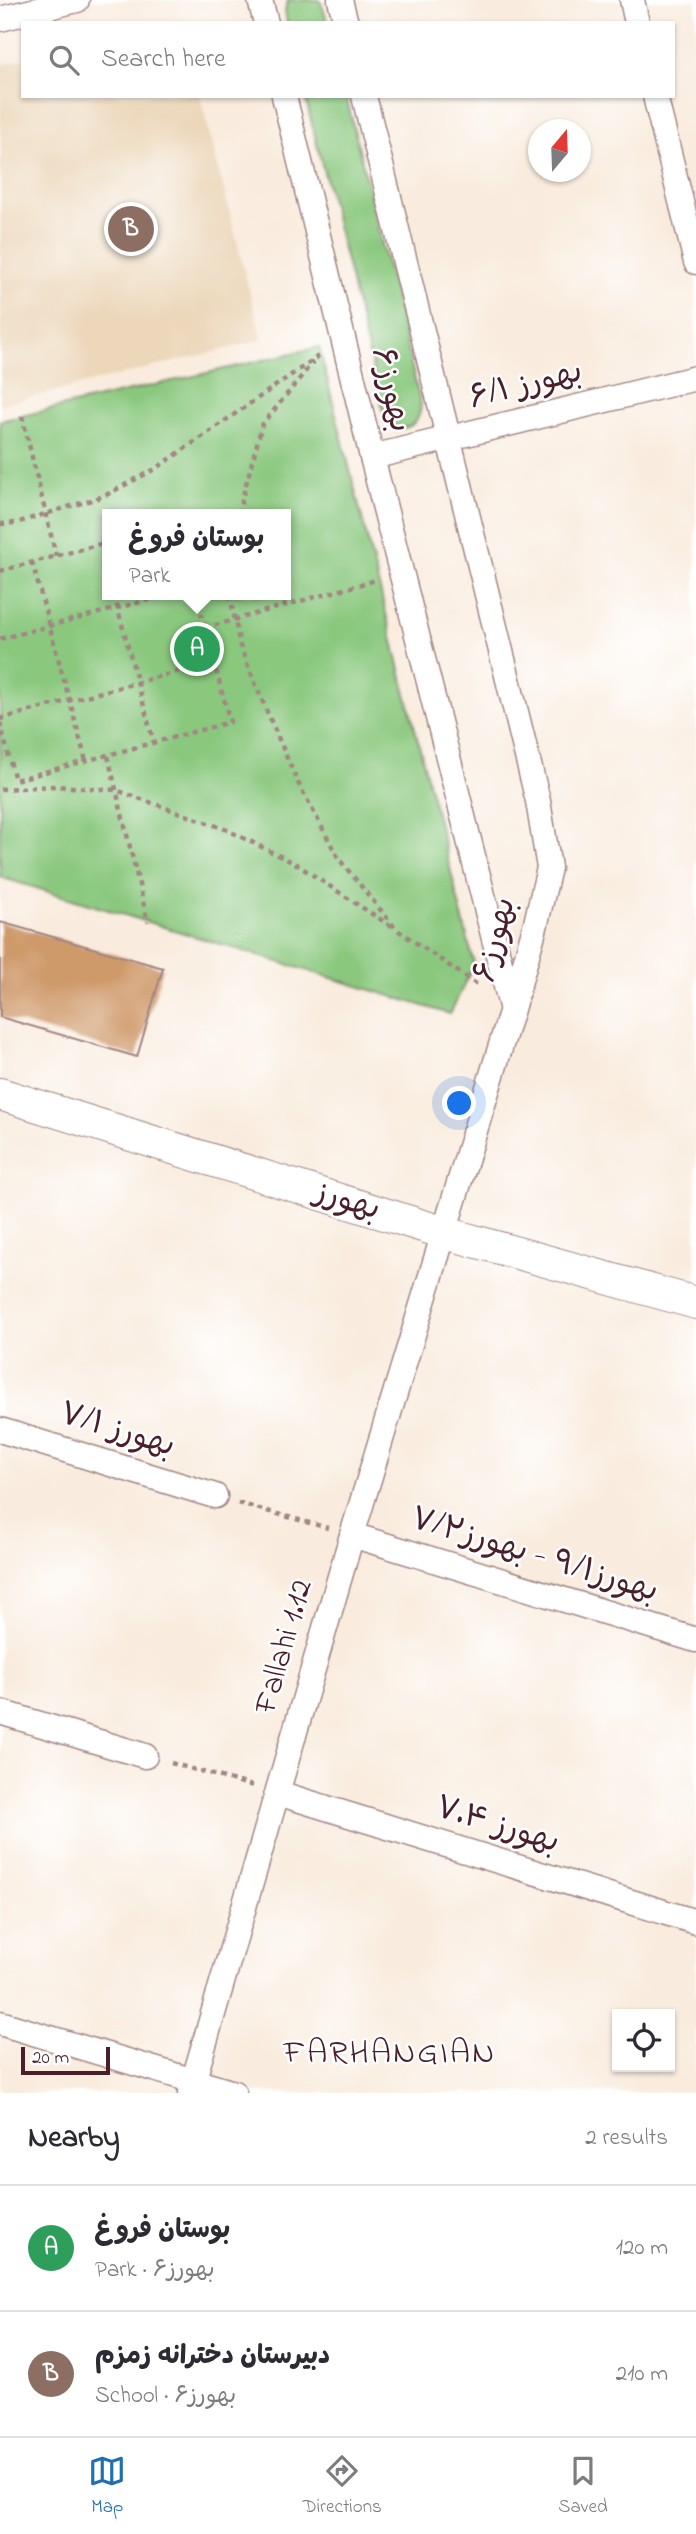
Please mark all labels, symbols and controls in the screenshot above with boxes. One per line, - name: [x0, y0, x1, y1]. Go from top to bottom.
- search box: [21, 21, 675, 98]
- icon: search: [45, 41, 83, 79]
- text: Search here: [101, 41, 226, 79]
- north arrow: [528, 119, 591, 182]
- pin: B: [108, 203, 154, 255]
- street label: بهورز۶: [357, 343, 423, 437]
- street label: بهورز ۶/۱: [464, 349, 588, 423]
- popup: [102, 509, 291, 600]
- text: بوستان فروغ: [129, 521, 264, 559]
- text: Park: [129, 560, 170, 593]
- pin: A: [174, 623, 220, 675]
- street label: بهورز۶: [462, 892, 530, 988]
- your location: [442, 1086, 476, 1120]
- street label: بهورز: [305, 1169, 386, 1234]
- street label: بهورز ۷/۱: [53, 1391, 181, 1471]
- street label: بهورز۹/۱ - بهورز۷/۲: [404, 1496, 664, 1616]
- street label: Fallahi 1.12: [243, 1574, 327, 1721]
- street label: بهورز ۷.۴: [429, 1785, 565, 1867]
- map controls: [612, 2009, 675, 2072]
- button: locate: [612, 2009, 675, 2072]
- district label: FARHANGIAN: [283, 2030, 496, 2078]
- scale bar: [21, 2044, 110, 2076]
- text: 20 m: [32, 2045, 69, 2072]
- text: Nearby: [28, 2117, 120, 2161]
- text: 2 results: [585, 2122, 668, 2155]
- text: بوستان فروغ: [95, 2212, 230, 2250]
- text: A: [44, 2232, 58, 2265]
- text: 120 m: [616, 2232, 668, 2265]
- text: Park · بهورز۶: [95, 2254, 215, 2287]
- text: دبیرستان دخترانه زمزم: [95, 2338, 330, 2376]
- text: B: [43, 2358, 59, 2391]
- text: 210 m: [616, 2358, 668, 2391]
- text: School · بهورز۶: [95, 2380, 236, 2413]
- tab: Map: [88, 2452, 126, 2521]
- tab: Directions: [303, 2452, 382, 2521]
- tab: Saved: [558, 2452, 608, 2521]

